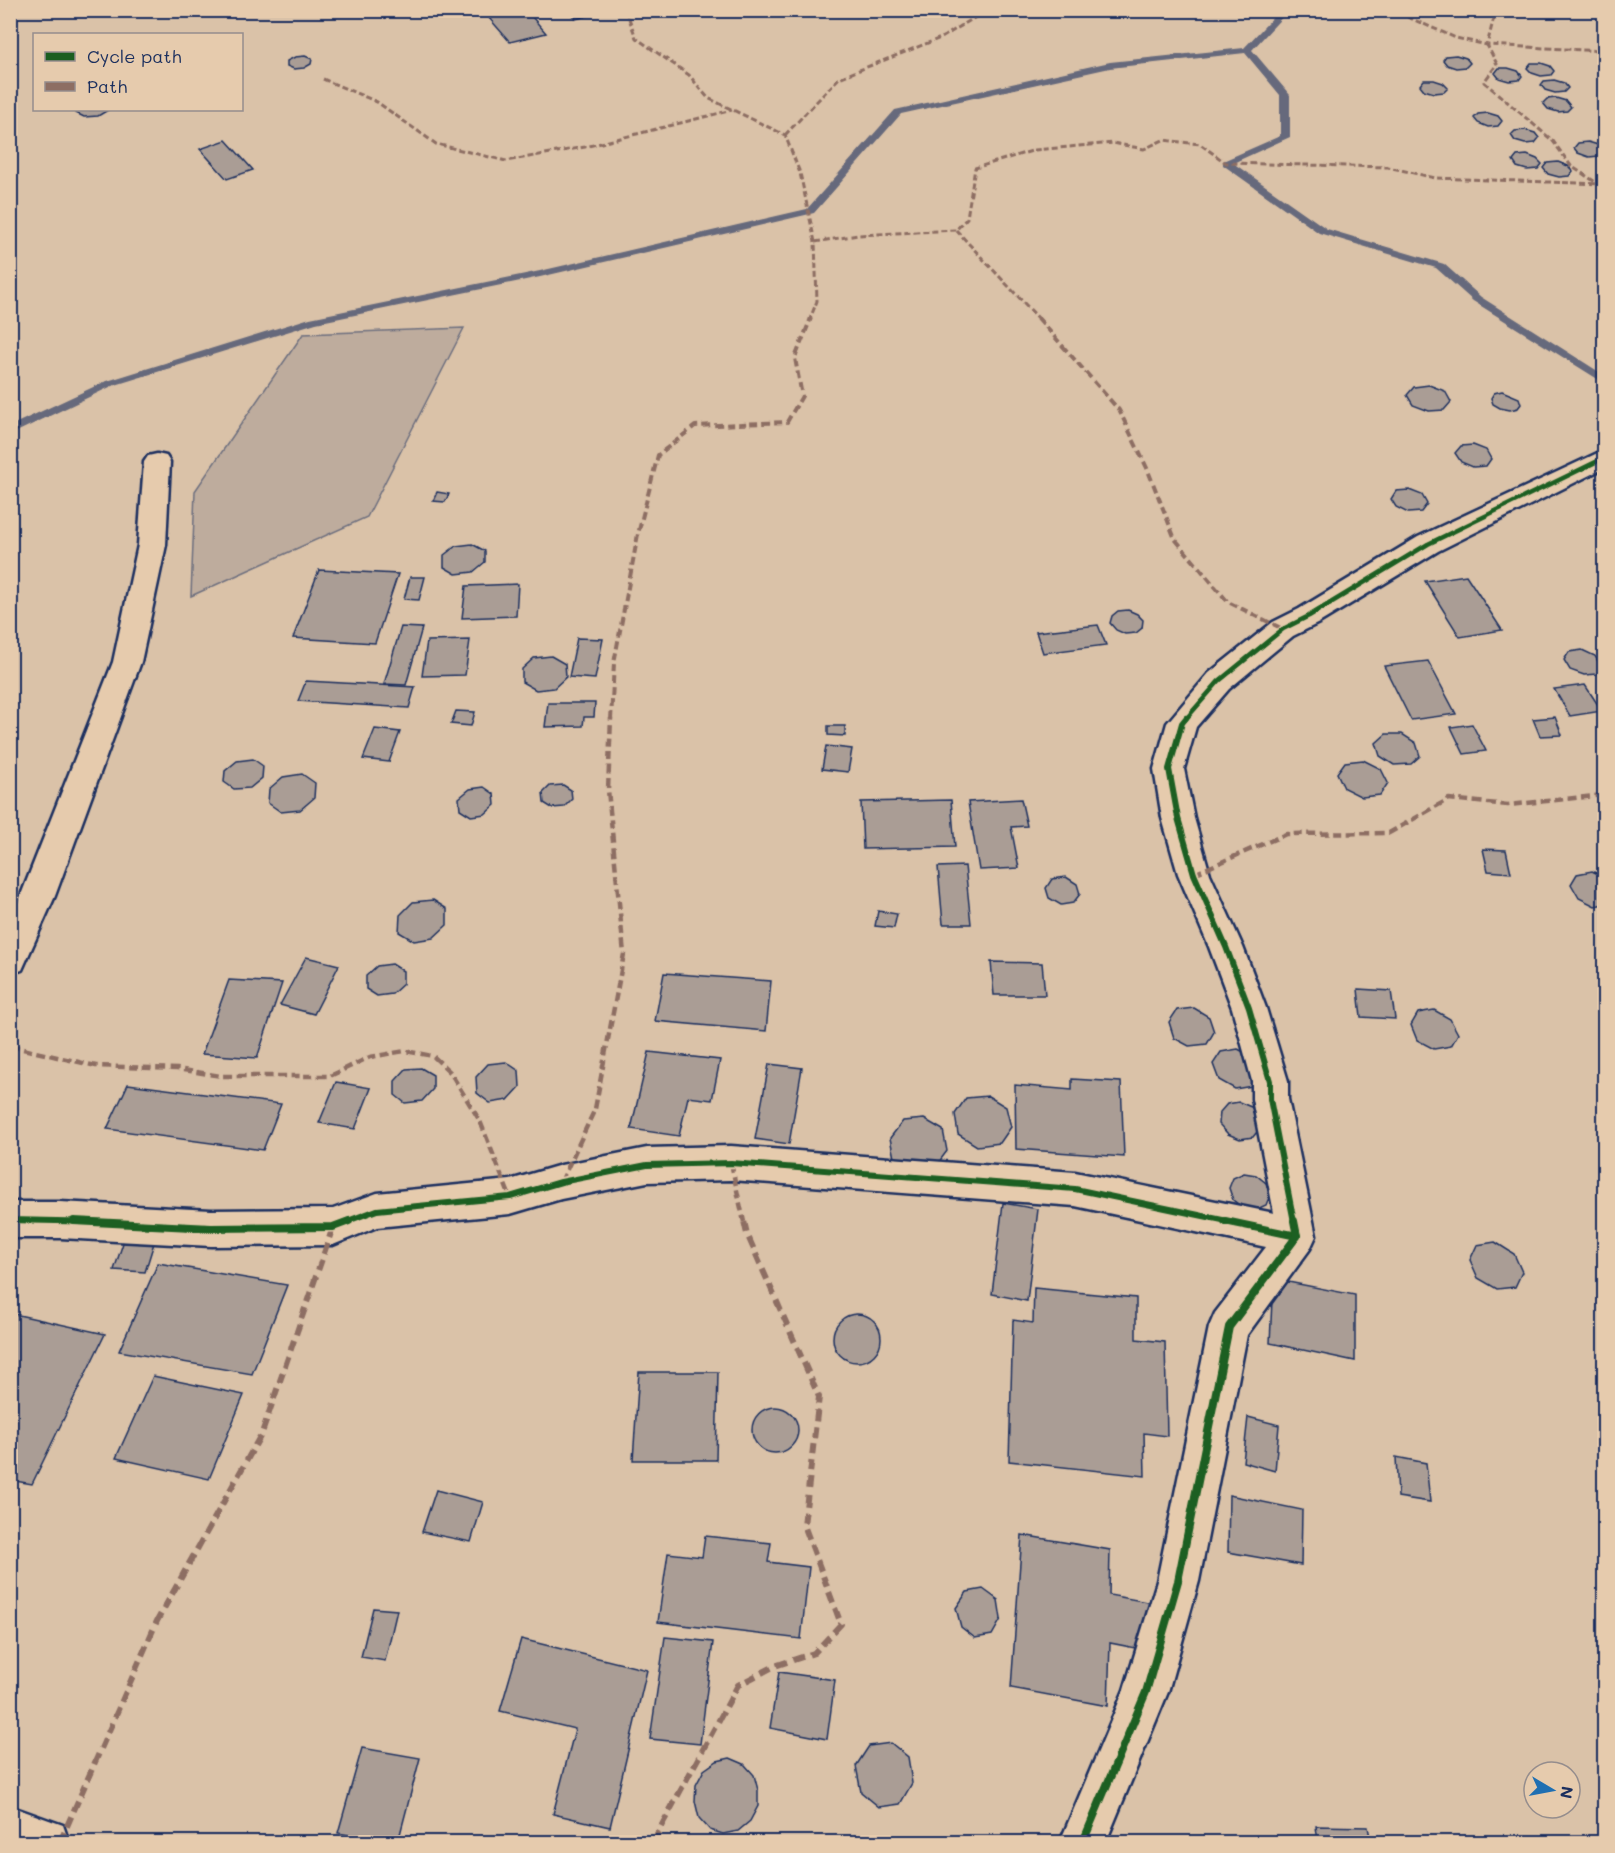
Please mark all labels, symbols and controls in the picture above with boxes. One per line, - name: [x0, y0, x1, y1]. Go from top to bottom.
- legend: [33, 33, 243, 111]
- text: Cycle path: [87, 44, 182, 68]
- text: Path: [87, 74, 127, 98]
- north arrow: [1522, 1760, 1582, 1820]
- text: N: [1556, 1785, 1579, 1801]

